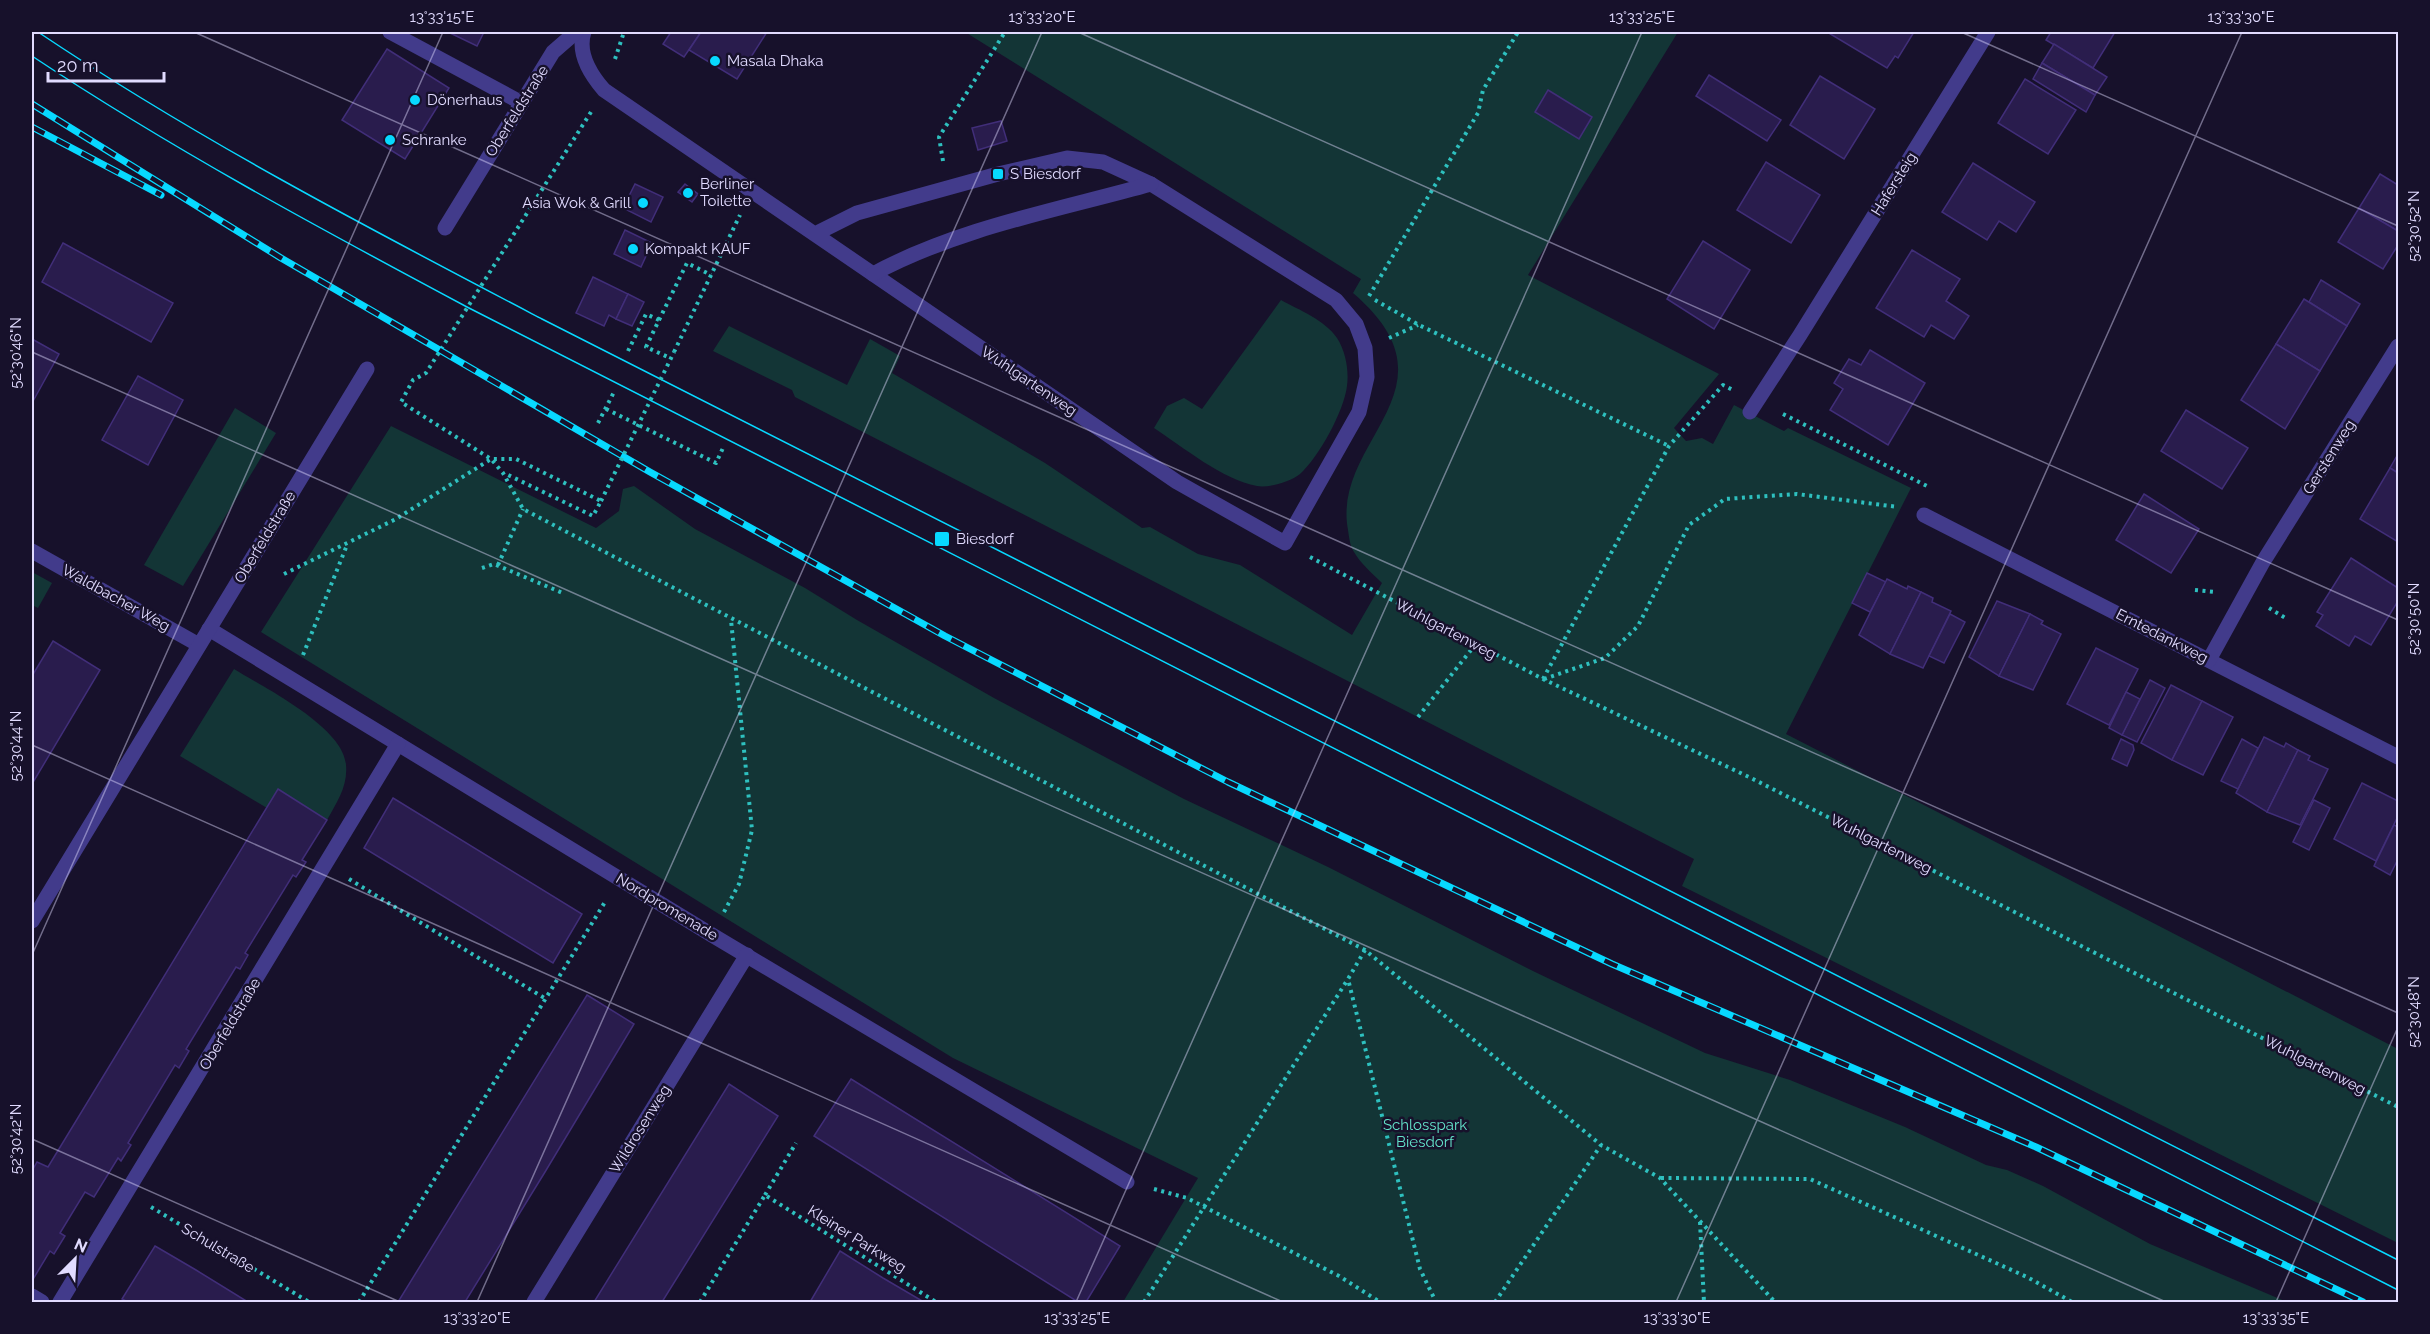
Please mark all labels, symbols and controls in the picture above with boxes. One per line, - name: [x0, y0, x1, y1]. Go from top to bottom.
- text: 13°33'15"E: [410, 8, 474, 26]
- text: 13°33'20"E: [1008, 8, 1076, 26]
- text: 13°33'25"E: [1609, 8, 1675, 26]
- text: 13°33'30"E: [2207, 8, 2275, 26]
- scale bar: [48, 45, 164, 83]
- place label: Masala Dhaka: [727, 52, 824, 70]
- marker: Masala Dhaka: [708, 54, 722, 68]
- text: 20 m: [57, 55, 99, 76]
- street label: Oberfeldstraße: [482, 62, 552, 160]
- place label: Dönerhaus: [427, 91, 503, 109]
- marker: Dönerhaus: [408, 93, 422, 107]
- place label: Schranke: [402, 131, 467, 149]
- marker: Schranke: [383, 133, 397, 147]
- street label: Hafersteig: [1867, 149, 1921, 219]
- place label: S Biesdorf: [1010, 165, 1082, 183]
- marker: S Biesdorf: [991, 167, 1005, 181]
- place label: Berliner Toilette: [700, 175, 755, 210]
- marker: Berliner Toilette: [681, 186, 695, 200]
- text: 52°30'52"N: [2405, 190, 2423, 262]
- place label: Asia Wok & Grill: [522, 194, 632, 212]
- marker: Asia Wok & Grill: [636, 196, 650, 210]
- place label: Kompakt KAUF: [645, 240, 751, 258]
- marker: Kompakt KAUF: [626, 242, 640, 256]
- text: 52°30'46"N: [7, 317, 25, 389]
- street label: Wuhlgartenweg: [978, 342, 1080, 420]
- street label: Gerstenweg: [2299, 416, 2359, 498]
- street label: Oberfeldstraße: [230, 488, 300, 586]
- marker: Biesdorf: [933, 530, 951, 548]
- place label: Biesdorf: [956, 530, 1015, 548]
- street label: Waldbacher Weg: [59, 561, 173, 635]
- text: 52°30'50"N: [2405, 583, 2423, 655]
- street label: Wuhlgartenweg: [1392, 595, 1500, 663]
- street label: Erntedankweg: [2113, 605, 2211, 667]
- text: 52°30'44"N: [7, 711, 25, 781]
- street label: Wuhlgartenweg: [1827, 811, 1935, 877]
- street label: Nordpromenade: [613, 870, 721, 945]
- street label: Oberfeldstraße: [195, 975, 265, 1073]
- text: 52°30'48"N: [2405, 976, 2423, 1048]
- street label: Wuhlgartenweg: [2261, 1032, 2369, 1098]
- street label: Wildrosenweg: [606, 1081, 674, 1177]
- text: 52°30'42"N: [7, 1104, 25, 1174]
- park label: Schlosspark Biesdorf: [1383, 1116, 1467, 1151]
- street label: Kleiner Parkweg: [804, 1201, 910, 1277]
- street label: Schulstraße: [178, 1219, 258, 1277]
- north arrow: [45, 1229, 105, 1289]
- text: N: [71, 1235, 90, 1257]
- text: 13°33'20"E: [443, 1309, 511, 1327]
- text: 13°33'25"E: [1044, 1309, 1110, 1327]
- text: 13°33'30"E: [1643, 1309, 1711, 1327]
- text: 13°33'35"E: [2243, 1309, 2309, 1327]

